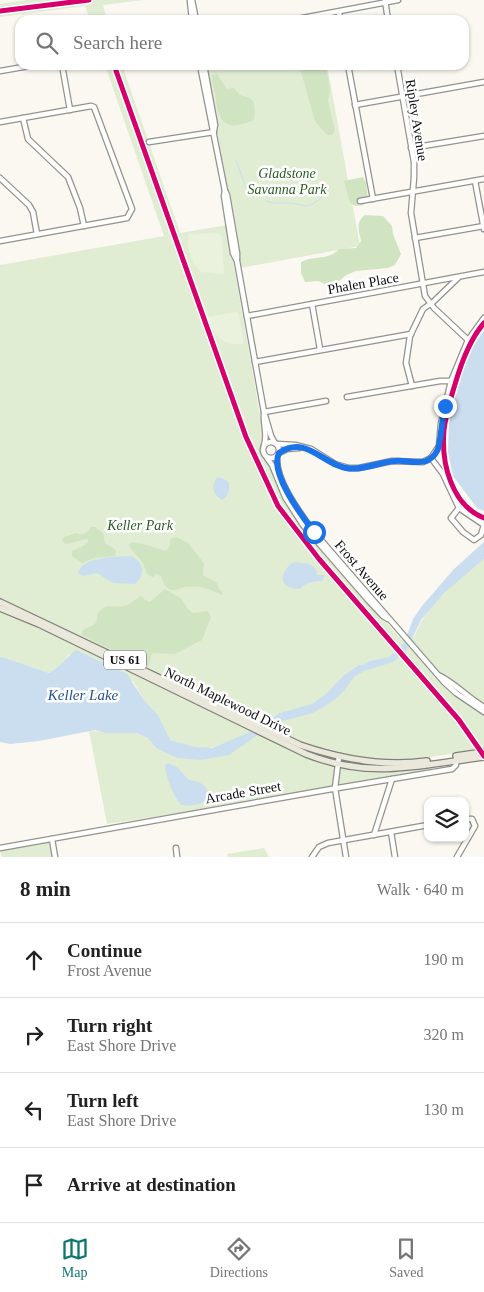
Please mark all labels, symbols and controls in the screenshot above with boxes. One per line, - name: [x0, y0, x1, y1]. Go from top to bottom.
- search box: [15, 15, 469, 70]
- icon: search: [33, 29, 61, 57]
- text: Search here: [73, 32, 162, 53]
- street label: Ripley Avenue: [403, 78, 430, 162]
- park label: Gladstone Savanna Park: [248, 166, 327, 197]
- street label: Phalen Place: [326, 270, 400, 297]
- route end: [434, 395, 457, 418]
- park label: Keller Park: [106, 518, 174, 533]
- route start: [303, 521, 326, 544]
- street label: Frost Avenue: [332, 537, 392, 603]
- road number: US 61: [104, 650, 146, 670]
- street label: North Maplewood Drive: [162, 664, 293, 739]
- water label: Keller Lake: [47, 687, 119, 703]
- street label: Arcade Street: [204, 778, 282, 807]
- map controls: [424, 797, 469, 842]
- button: layers: [424, 797, 469, 842]
- text: 8 min: [20, 877, 71, 901]
- text: Walk · 640 m: [377, 881, 464, 898]
- text: Continue: [67, 940, 142, 961]
- icon: ahead: [20, 946, 48, 974]
- text: 190 m: [424, 951, 464, 968]
- text: Frost Avenue: [67, 962, 152, 979]
- text: Turn right: [67, 1015, 152, 1036]
- icon: right: [20, 1021, 48, 1049]
- text: 320 m: [424, 1026, 464, 1043]
- text: East Shore Drive: [67, 1037, 176, 1054]
- text: Turn left: [67, 1090, 139, 1111]
- icon: left: [20, 1096, 48, 1124]
- text: 130 m: [424, 1101, 464, 1118]
- text: East Shore Drive: [67, 1112, 176, 1129]
- icon: arrive: [20, 1171, 48, 1199]
- text: Arrive at destination: [67, 1174, 236, 1195]
- tab: Map: [61, 1235, 89, 1281]
- tab: Directions: [210, 1235, 268, 1281]
- tab: Saved: [389, 1235, 423, 1281]

